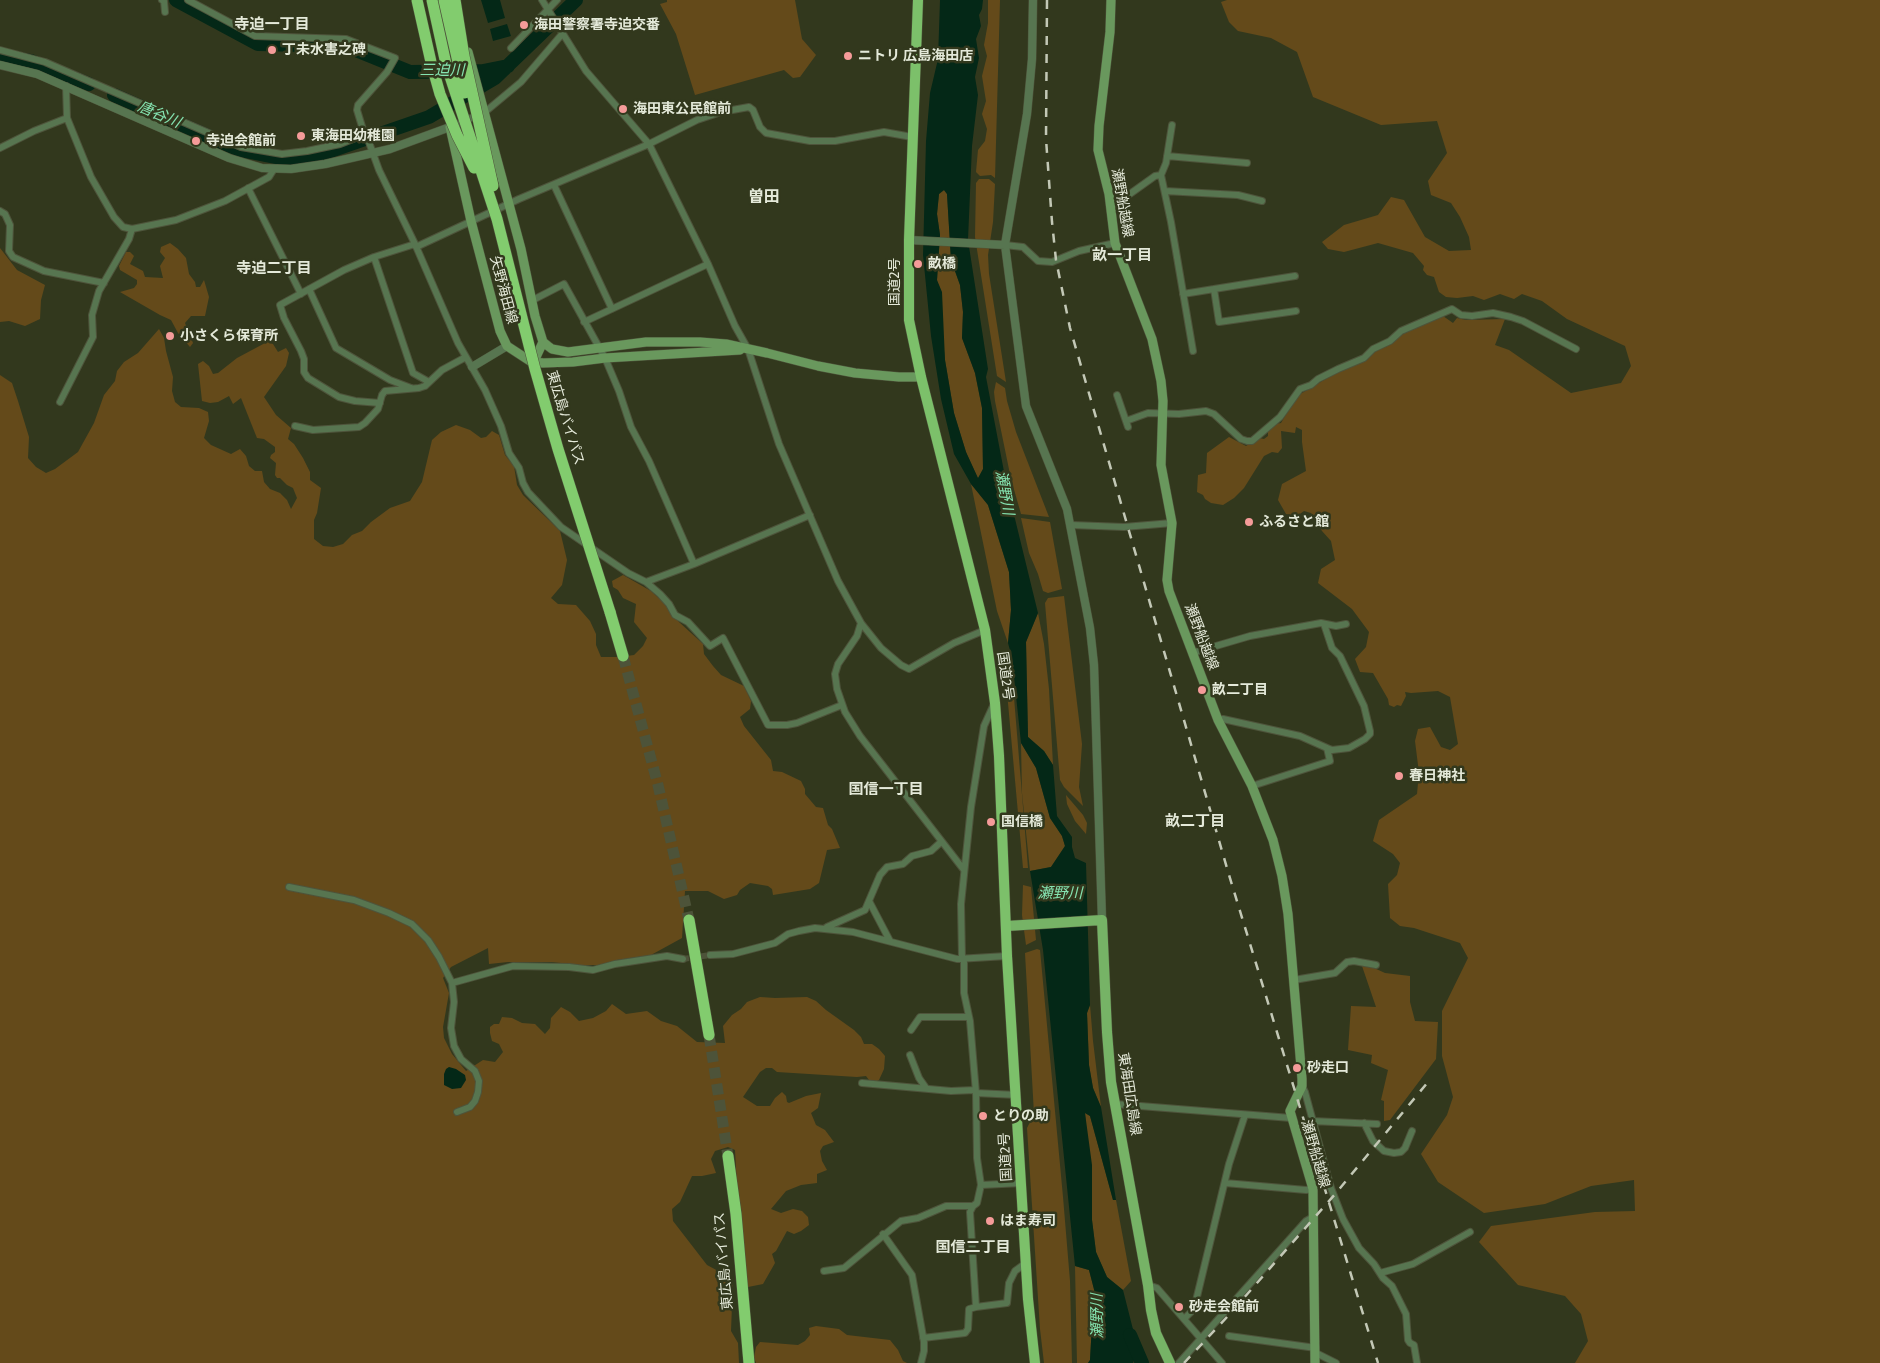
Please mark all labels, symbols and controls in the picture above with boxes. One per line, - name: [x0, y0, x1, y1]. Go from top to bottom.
- district label: 寺迫一丁目: [235, 16, 309, 34]
- place label: 海田警察署寺迫交番: [534, 17, 660, 33]
- marker: 海田警察署寺迫交番: [518, 19, 530, 31]
- place label: 丁未水害之碑: [282, 42, 366, 58]
- marker: 丁未水害之碑: [266, 44, 278, 56]
- place label: ニトリ 広島海田店: [858, 48, 973, 64]
- marker: ニトリ 広島海田店: [842, 50, 854, 62]
- water label: 三迫川: [420, 62, 464, 80]
- water label: 唐谷川: [135, 98, 183, 132]
- place label: 海田東公民館前: [633, 101, 731, 117]
- marker: 海田東公民館前: [617, 103, 629, 115]
- place label: 東海田幼稚園: [311, 128, 395, 144]
- marker: 東海田幼稚園: [295, 130, 307, 142]
- place label: 寺迫会館前: [206, 133, 276, 149]
- marker: 寺迫会館前: [190, 135, 202, 147]
- street label: 瀬野船越線: [1108, 167, 1136, 239]
- district label: 曽田: [748, 188, 780, 208]
- district label: 畝一丁目: [1092, 247, 1152, 265]
- street label: 矢野海田線: [486, 254, 520, 326]
- place label: 畝橋: [928, 256, 956, 272]
- street label: 国道2号: [887, 258, 903, 306]
- marker: 畝橋: [912, 258, 924, 270]
- district label: 寺迫二丁目: [237, 260, 311, 278]
- place label: 小さくら保育所: [180, 328, 278, 344]
- marker: 小さくら保育所: [164, 330, 176, 342]
- street label: 東広島バイパス: [543, 369, 587, 467]
- water label: 瀬野川: [991, 469, 1017, 517]
- place label: ふるさと館: [1259, 514, 1329, 530]
- marker: ふるさと館: [1243, 516, 1255, 528]
- street label: 瀬野船越線: [1181, 601, 1221, 673]
- street label: 国道2号: [993, 651, 1017, 701]
- place label: 畝二丁目: [1212, 682, 1268, 698]
- marker: 畝二丁目: [1196, 684, 1208, 696]
- place label: 春日神社: [1409, 768, 1465, 784]
- marker: 春日神社: [1393, 770, 1405, 782]
- district label: 国信一丁目: [849, 781, 923, 799]
- district label: 畝二丁目: [1165, 813, 1225, 831]
- place label: 国信橋: [1001, 814, 1043, 830]
- marker: 国信橋: [985, 816, 997, 828]
- water label: 瀬野川: [1038, 885, 1082, 903]
- street label: 東海田広島線: [1114, 1051, 1144, 1137]
- place label: 砂走口: [1307, 1060, 1349, 1076]
- marker: 砂走口: [1291, 1062, 1303, 1074]
- place label: とりの助: [993, 1108, 1049, 1124]
- marker: とりの助: [977, 1110, 989, 1122]
- street label: 瀬野船越線: [1297, 1118, 1333, 1190]
- street label: 国道2号: [996, 1132, 1016, 1182]
- street label: 東広島バイパス: [711, 1211, 737, 1311]
- place label: はま寿司: [1000, 1213, 1056, 1229]
- marker: はま寿司: [984, 1215, 996, 1227]
- district label: 国信二丁目: [936, 1239, 1010, 1257]
- water label: 瀬野川: [1089, 1293, 1107, 1339]
- place label: 砂走会館前: [1189, 1299, 1259, 1315]
- marker: 砂走会館前: [1173, 1301, 1185, 1313]

